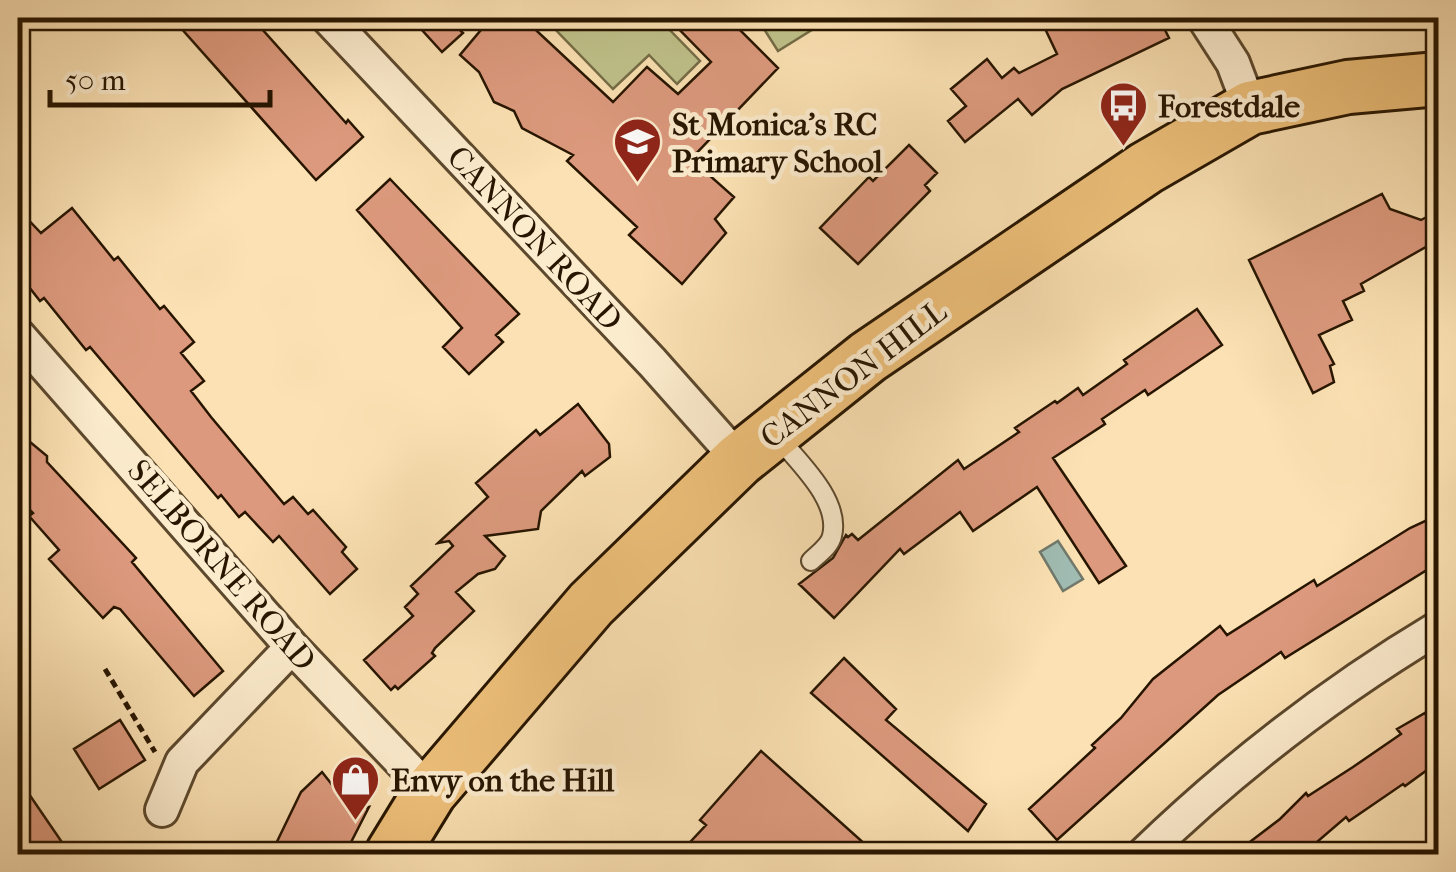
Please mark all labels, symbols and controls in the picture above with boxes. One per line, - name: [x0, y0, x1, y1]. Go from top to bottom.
- scale bar: [50, 45, 270, 107]
- text: 50 m: [65, 63, 126, 98]
- bus stop icon: Forestdale: [1097, 80, 1149, 148]
- place label: Forestdale: [1158, 88, 1300, 125]
- place label: St Monica's RC Primary School: [672, 106, 883, 180]
- school or university icon: St Monica's RC Primary School: [611, 116, 663, 184]
- street label: CANNON ROAD: [440, 138, 630, 338]
- street label: CANNON HILL: [753, 292, 954, 456]
- street label: SELBORNE ROAD: [120, 452, 323, 678]
- shop icon: Envy on the Hill: [330, 754, 382, 822]
- place label: Envy on the Hill: [391, 762, 614, 799]

